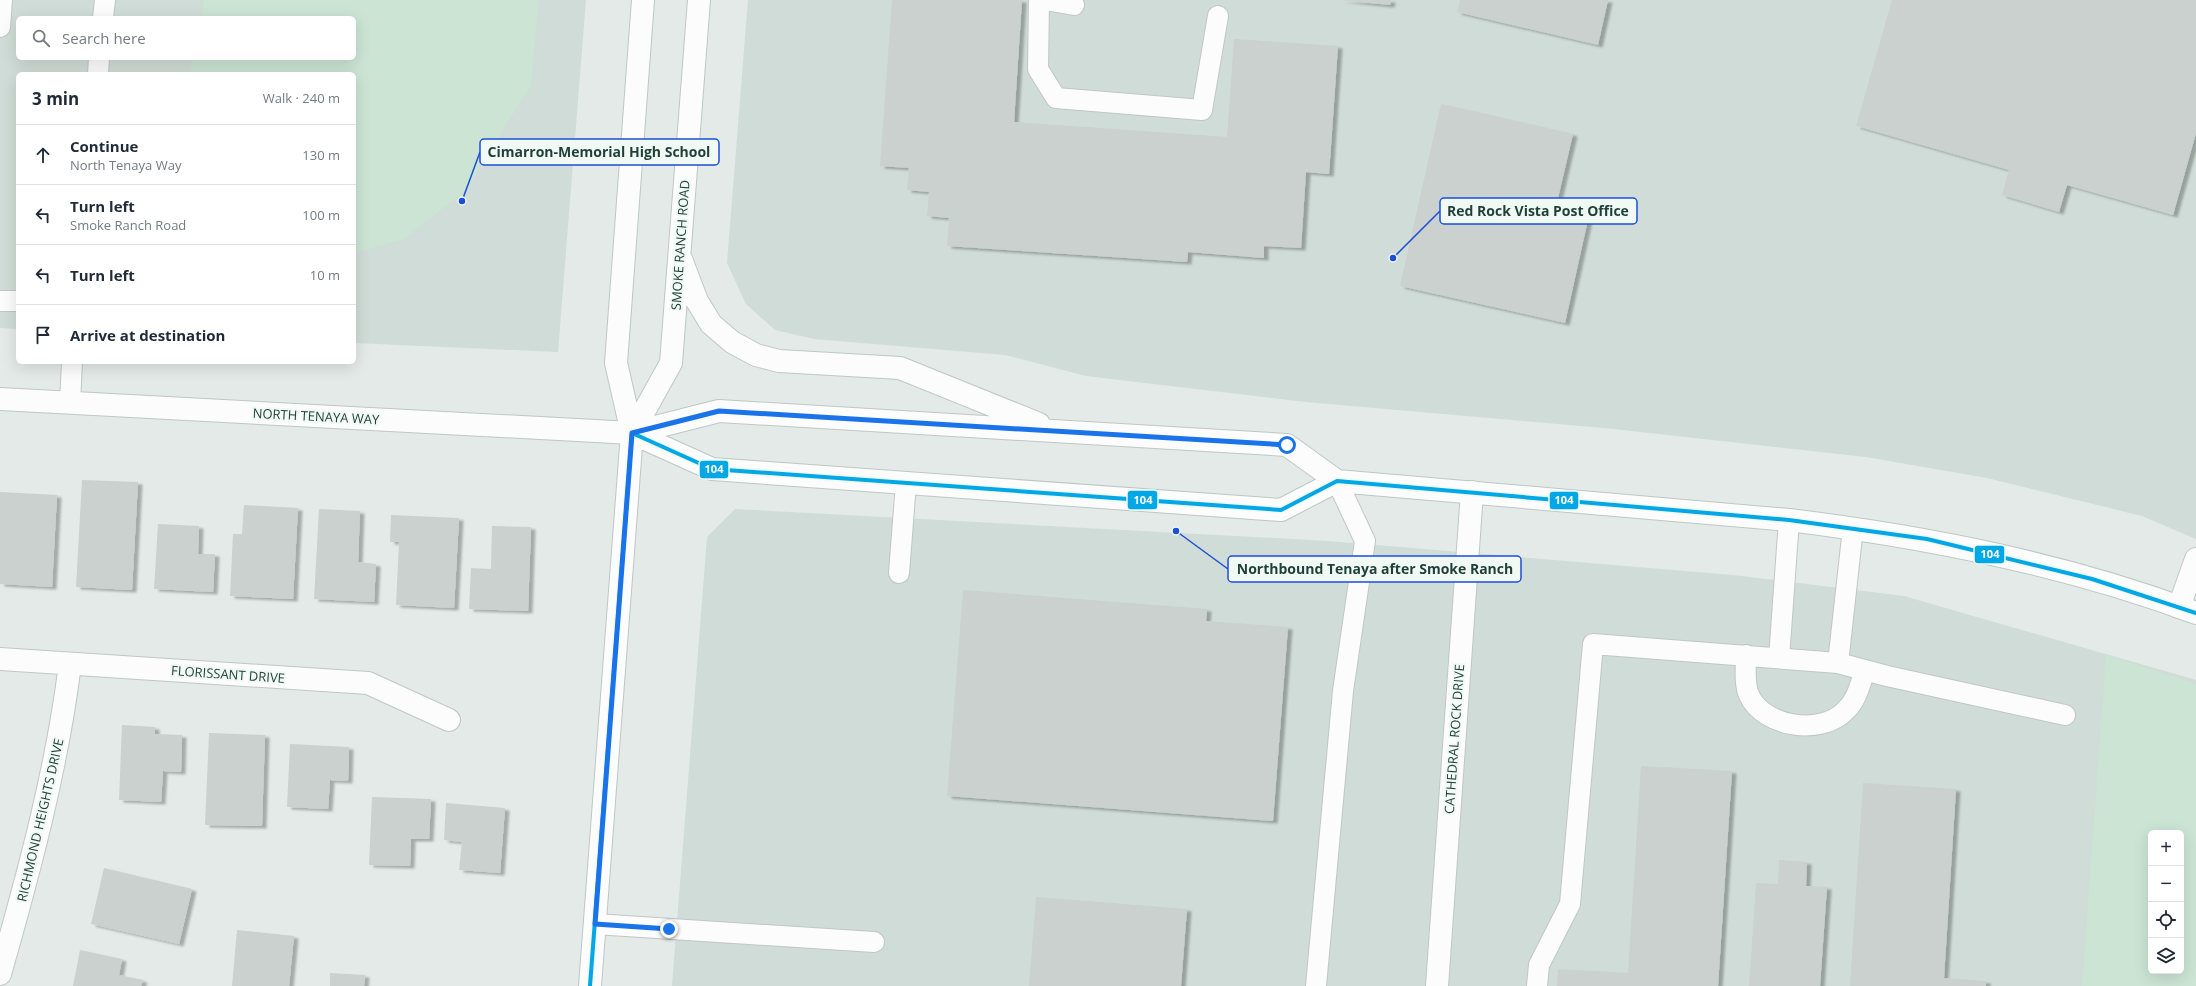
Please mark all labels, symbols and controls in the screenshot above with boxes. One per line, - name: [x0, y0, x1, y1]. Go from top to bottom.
- search box: [16, 16, 356, 60]
- icon: search: [30, 27, 52, 49]
- text: Search here: [62, 28, 146, 48]
- text: 3 min: [32, 87, 79, 110]
- text: Walk · 240 m: [263, 89, 340, 107]
- text: Continue: [70, 136, 138, 156]
- callout: Cimarron-Memorial High School: [480, 139, 719, 165]
- text: Cimarron-Memorial High School: [488, 142, 710, 161]
- icon: ahead: [32, 144, 54, 166]
- text: 130 m: [302, 146, 340, 164]
- text: North Tenaya Way: [70, 156, 181, 174]
- street label: SMOKE RANCH ROAD: [666, 179, 694, 311]
- text: Turn left: [70, 196, 135, 216]
- callout: Red Rock Vista Post Office: [1440, 198, 1637, 224]
- text: Red Rock Vista Post Office: [1447, 201, 1629, 220]
- icon: left: [32, 204, 54, 226]
- text: 100 m: [302, 206, 340, 224]
- text: Smoke Ranch Road: [70, 216, 186, 234]
- icon: left: [32, 264, 54, 286]
- text: Turn left: [70, 265, 135, 285]
- text: 10 m: [310, 266, 340, 284]
- icon: arrive: [32, 324, 54, 346]
- text: Arrive at destination: [70, 325, 225, 345]
- street label: NORTH TENAYA WAY: [252, 404, 381, 428]
- route start: [1278, 436, 1296, 454]
- line badge: 104: [699, 460, 729, 479]
- text: 104: [705, 461, 724, 476]
- line badge: 104: [1127, 490, 1158, 510]
- line badge: 104: [1549, 491, 1579, 510]
- text: 104: [1134, 492, 1153, 507]
- text: 104: [1555, 492, 1574, 507]
- line badge: 104: [1974, 545, 2005, 564]
- text: 104: [1981, 546, 2000, 561]
- callout: Northbound Tenaya after Smoke Ranch: [1228, 556, 1521, 582]
- text: Northbound Tenaya after Smoke Ranch: [1237, 559, 1513, 578]
- street label: FLORISSANT DRIVE: [170, 661, 286, 687]
- street label: CATHEDRAL ROCK DRIVE: [1440, 664, 1468, 814]
- street label: RICHMOND HEIGHTS DRIVE: [12, 737, 68, 903]
- map controls: [2148, 830, 2184, 974]
- button: +: [2148, 830, 2184, 866]
- button: −: [2148, 866, 2184, 902]
- button: locate: [2148, 902, 2184, 938]
- route end: [660, 920, 678, 938]
- button: layers: [2148, 938, 2184, 974]

